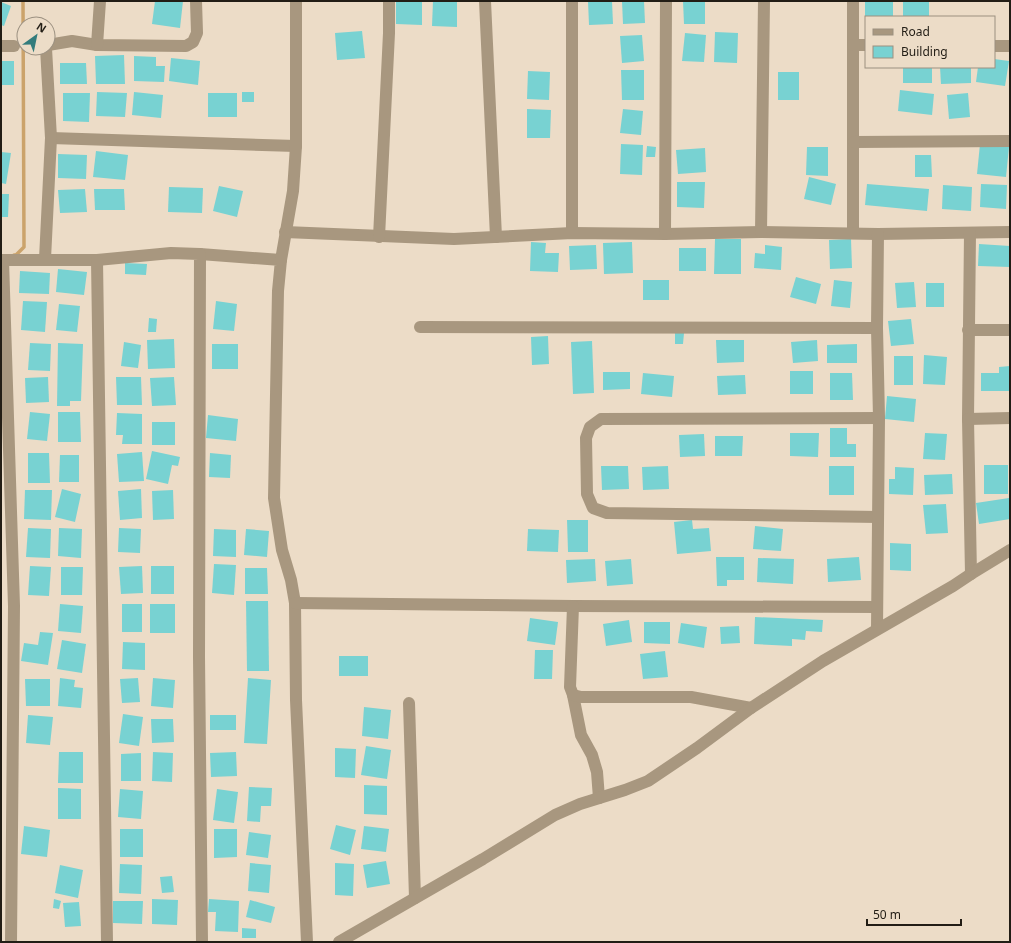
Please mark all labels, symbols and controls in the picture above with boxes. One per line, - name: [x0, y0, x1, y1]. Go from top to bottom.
- north arrow: [16, 16, 56, 56]
- legend: [865, 16, 995, 68]
- text: N: [34, 18, 50, 36]
- text: Road: [901, 23, 930, 40]
- text: Building: [901, 43, 948, 60]
- scale bar: [867, 901, 961, 927]
- text: 50 m: [873, 906, 901, 923]

